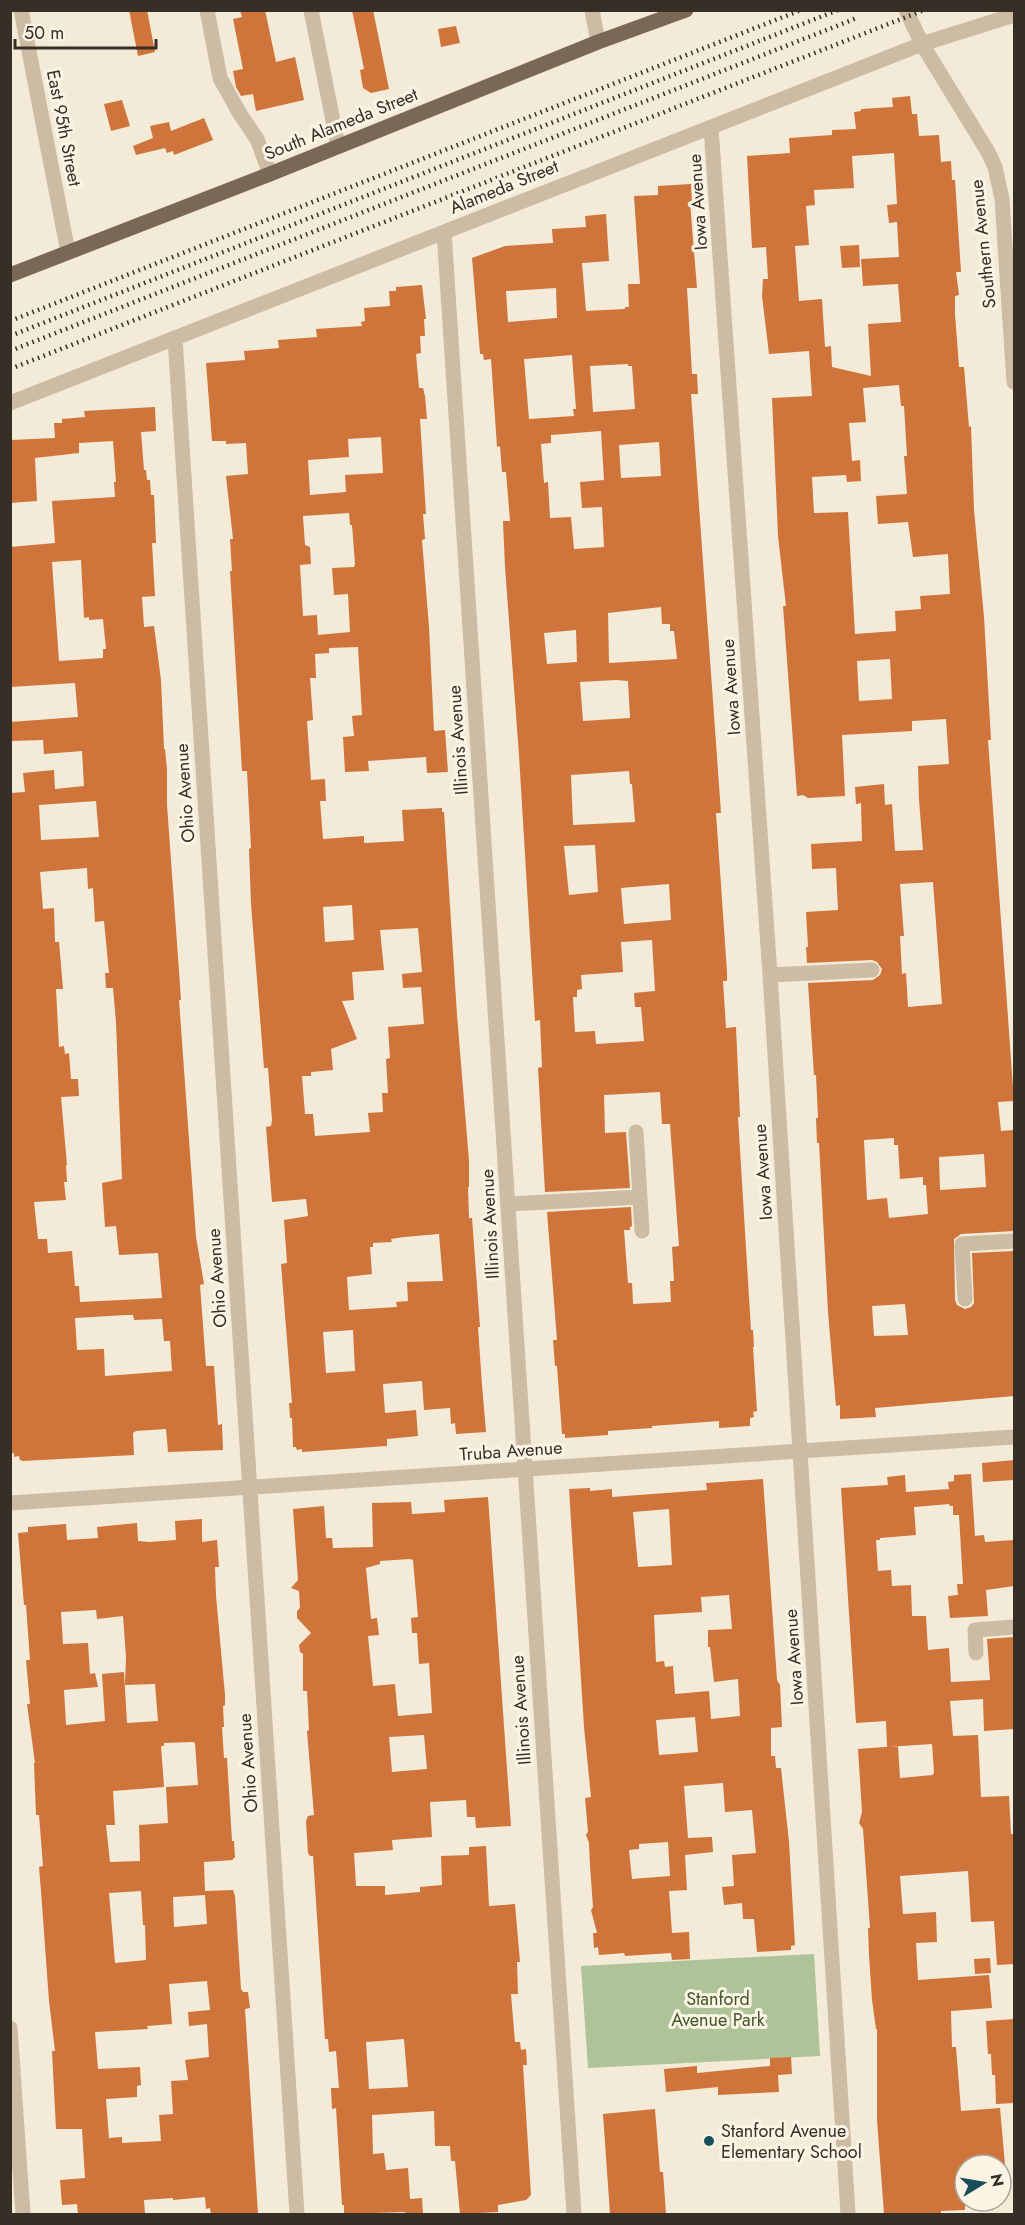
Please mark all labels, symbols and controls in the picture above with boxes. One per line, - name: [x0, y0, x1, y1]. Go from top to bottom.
- scale bar: [15, 12, 156, 50]
- text: 50 m: [24, 20, 64, 46]
- street label: East 95th Street: [40, 68, 88, 189]
- street label: South Alameda Street: [260, 81, 422, 167]
- street label: Alameda Street: [446, 153, 563, 221]
- street label: Iowa Avenue: [682, 153, 714, 251]
- street label: Southern Avenue: [963, 178, 1003, 310]
- street label: Iowa Avenue: [715, 638, 747, 736]
- street label: Illinois Avenue: [441, 684, 475, 796]
- street label: Ohio Avenue: [169, 742, 201, 844]
- street label: Iowa Avenue: [747, 1123, 779, 1221]
- street label: Illinois Avenue: [474, 1168, 506, 1280]
- street label: Ohio Avenue: [201, 1227, 233, 1329]
- street label: Truba Avenue: [459, 1434, 563, 1468]
- street label: Iowa Avenue: [778, 1608, 810, 1706]
- street label: Illinois Avenue: [504, 1654, 538, 1766]
- street label: Ohio Avenue: [232, 1712, 264, 1814]
- park label: Stanford Avenue Park: [671, 1986, 765, 2033]
- place label: Stanford Avenue Elementary School: [721, 2118, 862, 2165]
- marker: Stanford Avenue Elementary School: [702, 2134, 716, 2148]
- north arrow: [953, 2153, 1013, 2213]
- text: N: [985, 2172, 1010, 2189]

